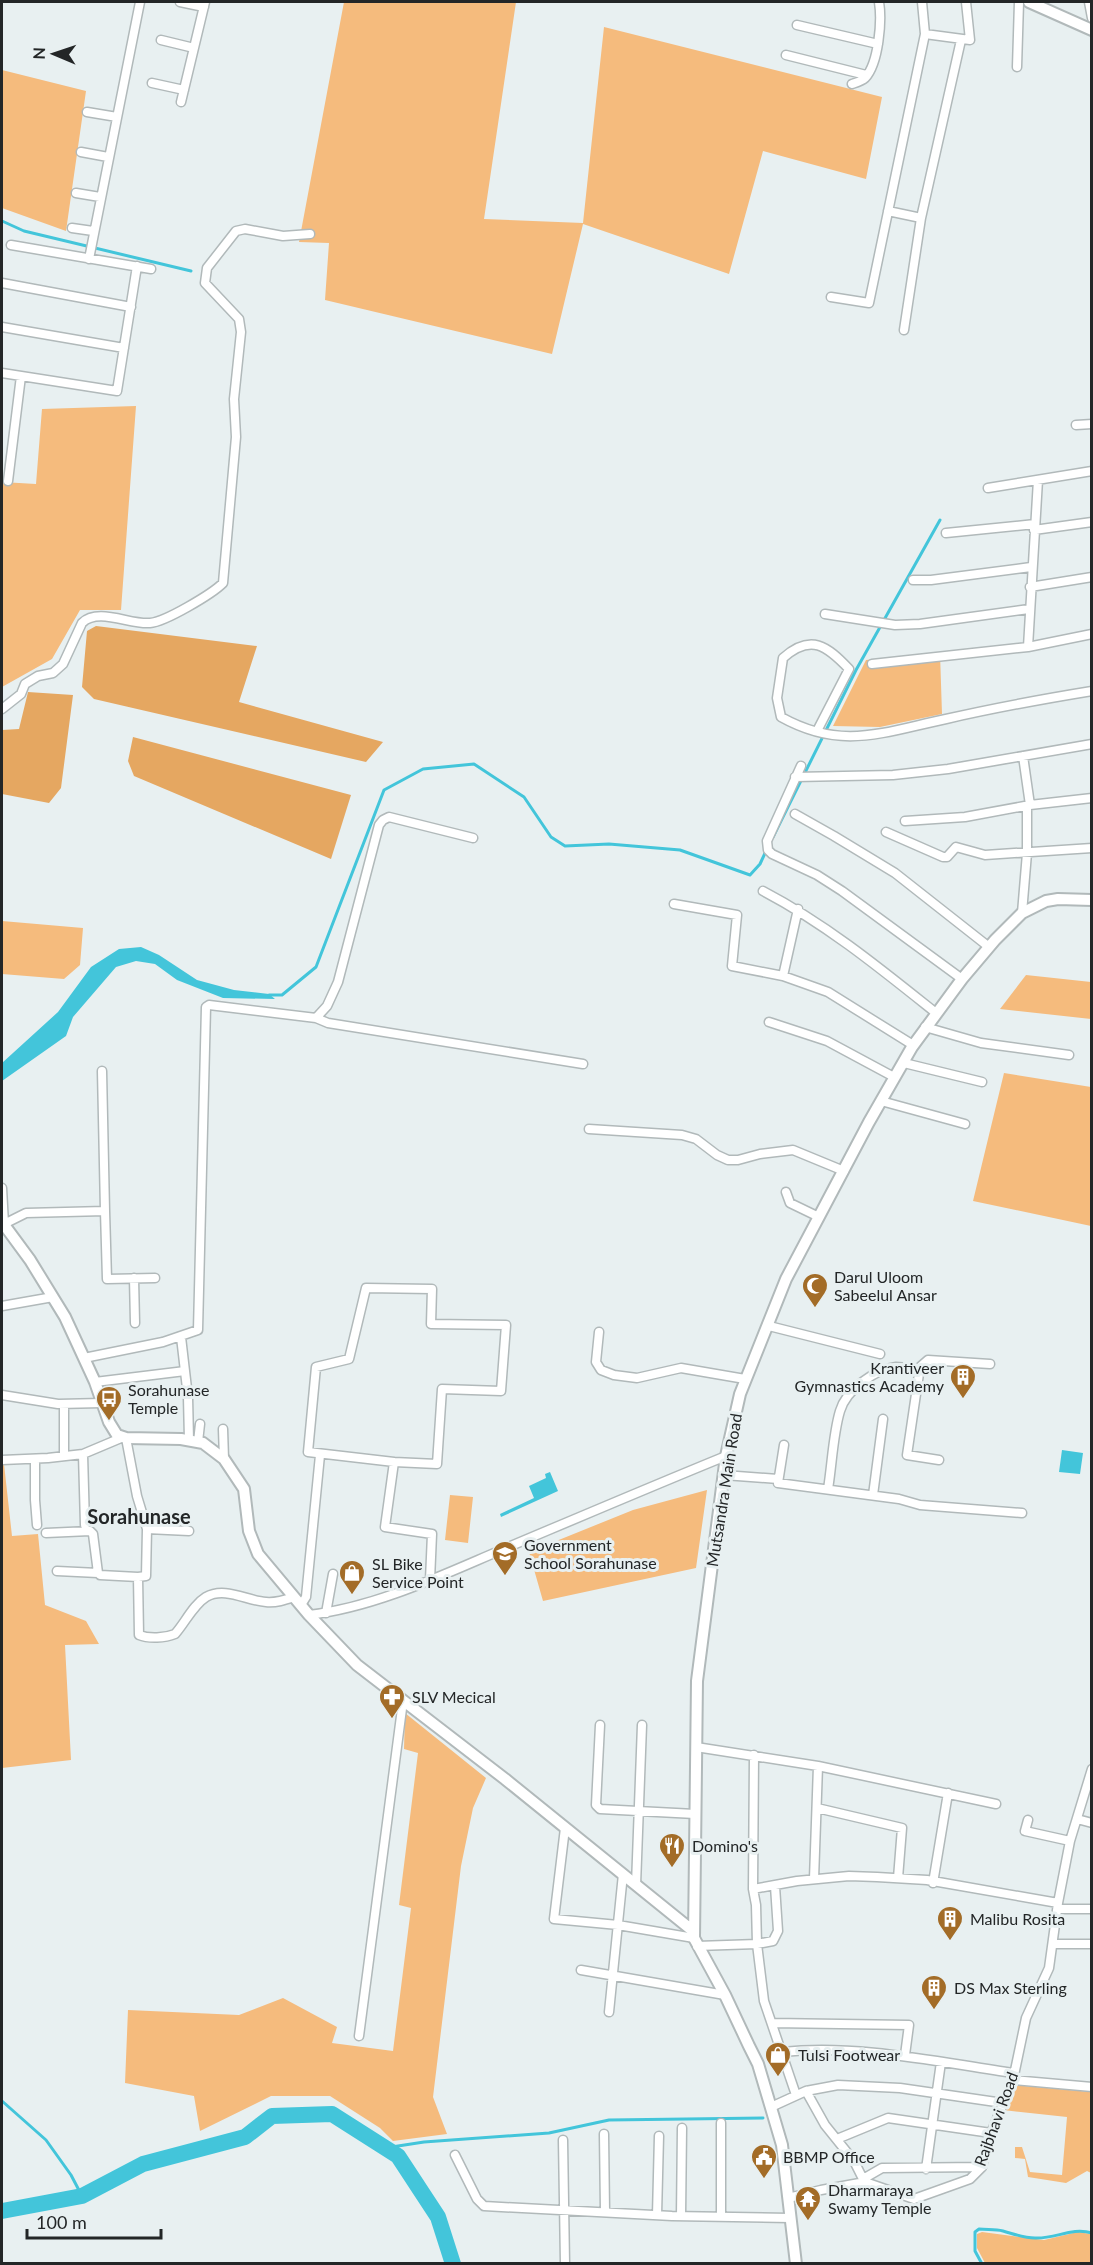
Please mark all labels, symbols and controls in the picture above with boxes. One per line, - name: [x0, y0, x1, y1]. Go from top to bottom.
- north arrow: [24, 24, 84, 84]
- text: N: [29, 47, 48, 60]
- place label: Darul Uloom Sabeelul Ansar: [834, 1267, 937, 1304]
- mosque icon: Darul Uloom Sabeelul Ansar: [800, 1271, 830, 1309]
- place label: Krantiveer Gymnastics Academy: [795, 1358, 945, 1395]
- building icon: Krantiveer Gymnastics Academy: [948, 1362, 978, 1400]
- place label: Sorahunase Temple: [128, 1380, 209, 1417]
- bus stop icon: Sorahunase Temple: [94, 1384, 124, 1422]
- street label: Mutsandra Main Road: [702, 1412, 745, 1568]
- district label: Sorahunase: [87, 1504, 191, 1528]
- place label: Government School Sorahunase: [524, 1535, 657, 1572]
- school or university icon: Government School Sorahunase: [490, 1539, 520, 1577]
- place label: SL Bike Service Point: [372, 1554, 464, 1591]
- shop icon: SL Bike Service Point: [337, 1558, 367, 1596]
- pharmacy icon: SLV Mecical: [377, 1682, 407, 1720]
- place label: SLV Mecical: [412, 1687, 496, 1706]
- restaurant icon: Domino's: [657, 1831, 687, 1869]
- place label: Domino's: [692, 1836, 758, 1855]
- building icon: Malibu Rosita: [935, 1904, 965, 1942]
- place label: Malibu Rosita: [970, 1909, 1065, 1928]
- building icon: DS Max Sterling: [919, 1973, 949, 2011]
- place label: DS Max Sterling: [954, 1978, 1067, 1997]
- shop icon: Tulsi Footwear: [763, 2040, 793, 2078]
- place label: Tulsi Footwear: [798, 2045, 900, 2064]
- street label: Rajbhavi Road: [970, 2069, 1021, 2169]
- public building icon: BBMP Office: [749, 2142, 779, 2180]
- place label: BBMP Office: [783, 2147, 875, 2166]
- place label: Dharmaraya Swamy Temple: [828, 2180, 932, 2217]
- temple icon: Dharmaraya Swamy Temple: [793, 2184, 823, 2222]
- scale bar: [27, 2202, 160, 2240]
- text: 100 m: [36, 2211, 87, 2233]

